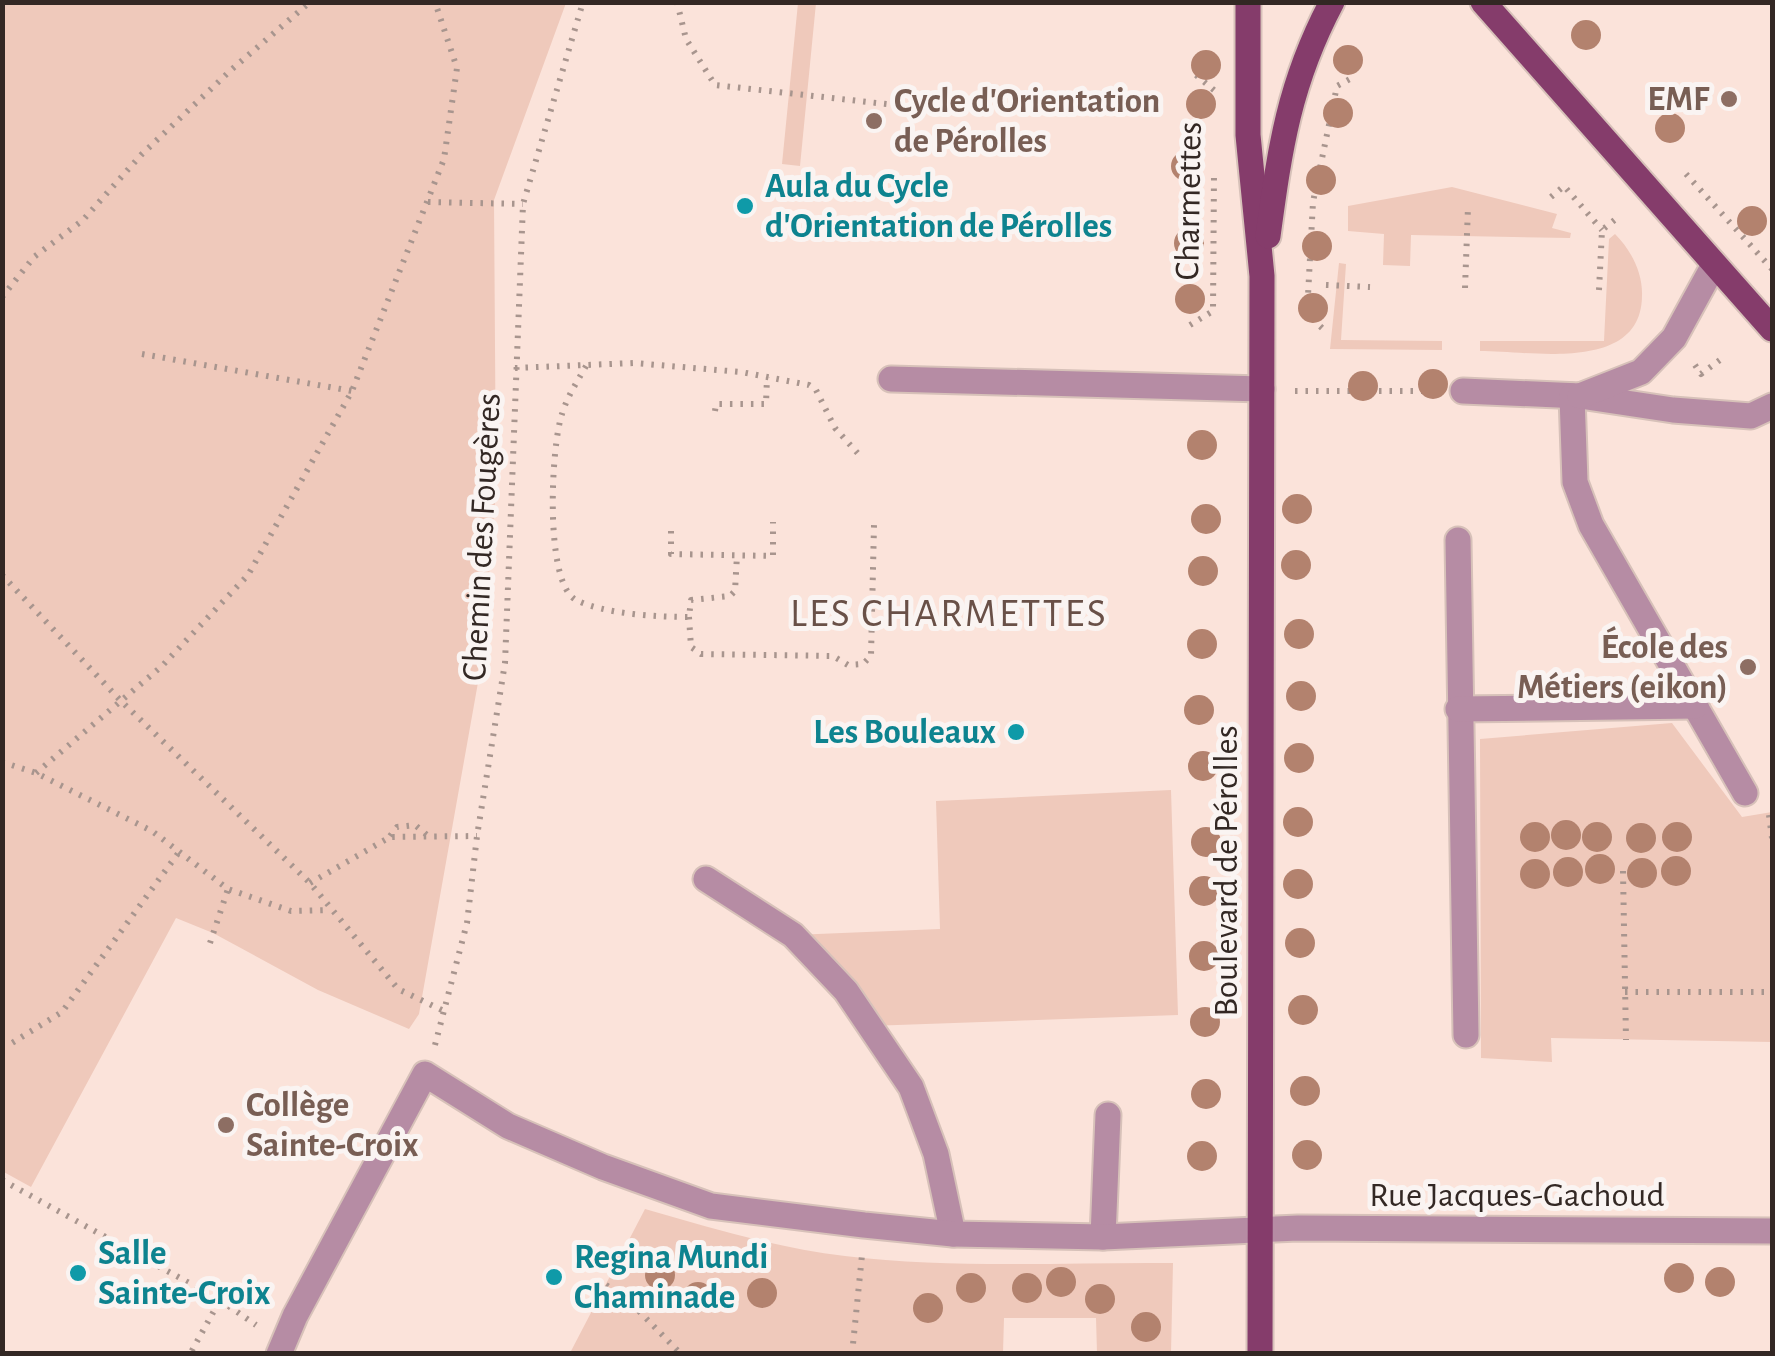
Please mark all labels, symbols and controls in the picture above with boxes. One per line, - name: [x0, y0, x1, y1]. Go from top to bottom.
- place label: EMF: [1647, 82, 1710, 117]
- place label: Cycle d'Orientation de Pérolles: [894, 84, 1160, 159]
- marker: EMF: [1718, 88, 1740, 110]
- marker: Cycle d'Orientation de Pérolles: [863, 110, 885, 132]
- street label: Charmettes: [1170, 121, 1208, 281]
- place label: Aula du Cycle d'Orientation de Pérolles: [765, 169, 1112, 244]
- marker: Aula du Cycle d'Orientation de Pérolles: [734, 195, 756, 217]
- street label: Chemin des Fougères: [457, 392, 507, 682]
- district label: LES CHARMETTES: [790, 594, 1108, 634]
- place label: École des Métiers (eikon): [1517, 626, 1728, 705]
- marker: École des Métiers (eikon): [1737, 656, 1759, 678]
- place label: Les Bouleaux: [813, 715, 996, 750]
- marker: Les Bouleaux: [1005, 721, 1027, 743]
- street label: Boulevard de Pérolles: [1209, 725, 1244, 1017]
- place label: Collège Sainte-Croix: [246, 1088, 418, 1163]
- marker: Collège Sainte-Croix: [215, 1114, 237, 1136]
- street label: Rue Jacques-Gachoud: [1369, 1178, 1665, 1213]
- place label: Salle Sainte-Croix: [98, 1236, 270, 1311]
- place label: Regina Mundi Chaminade: [574, 1240, 768, 1315]
- marker: Salle Sainte-Croix: [67, 1262, 89, 1284]
- marker: Regina Mundi Chaminade: [543, 1266, 565, 1288]

